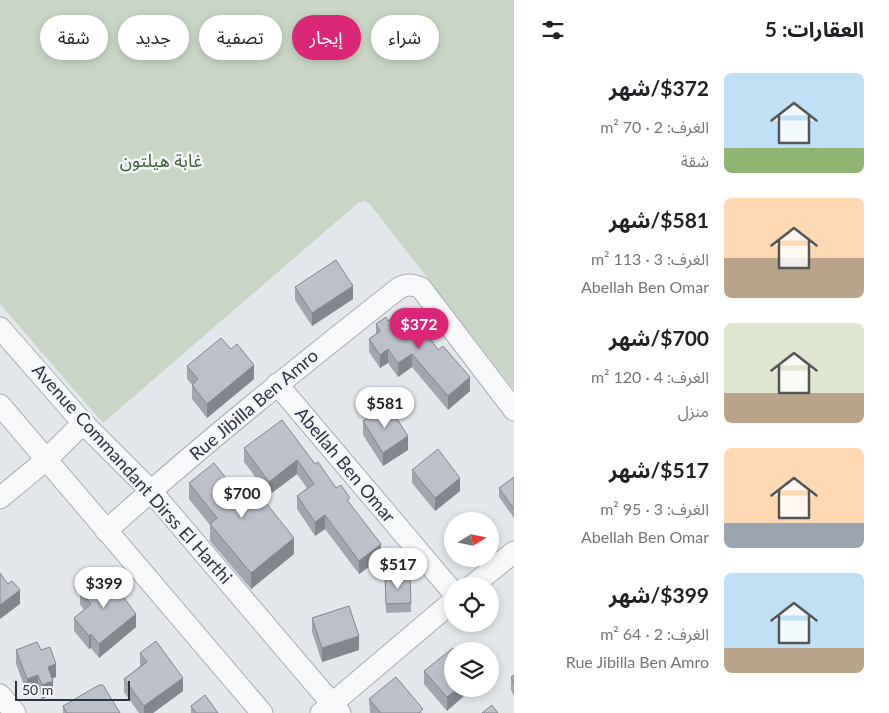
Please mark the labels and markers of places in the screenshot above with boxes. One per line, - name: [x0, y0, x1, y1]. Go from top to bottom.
- pin: $372: [389, 308, 449, 350]
- pin: $581: [355, 386, 415, 429]
- pin: $700: [212, 476, 272, 519]
- pin: $517: [368, 548, 428, 590]
- pin: $399: [74, 566, 134, 609]

